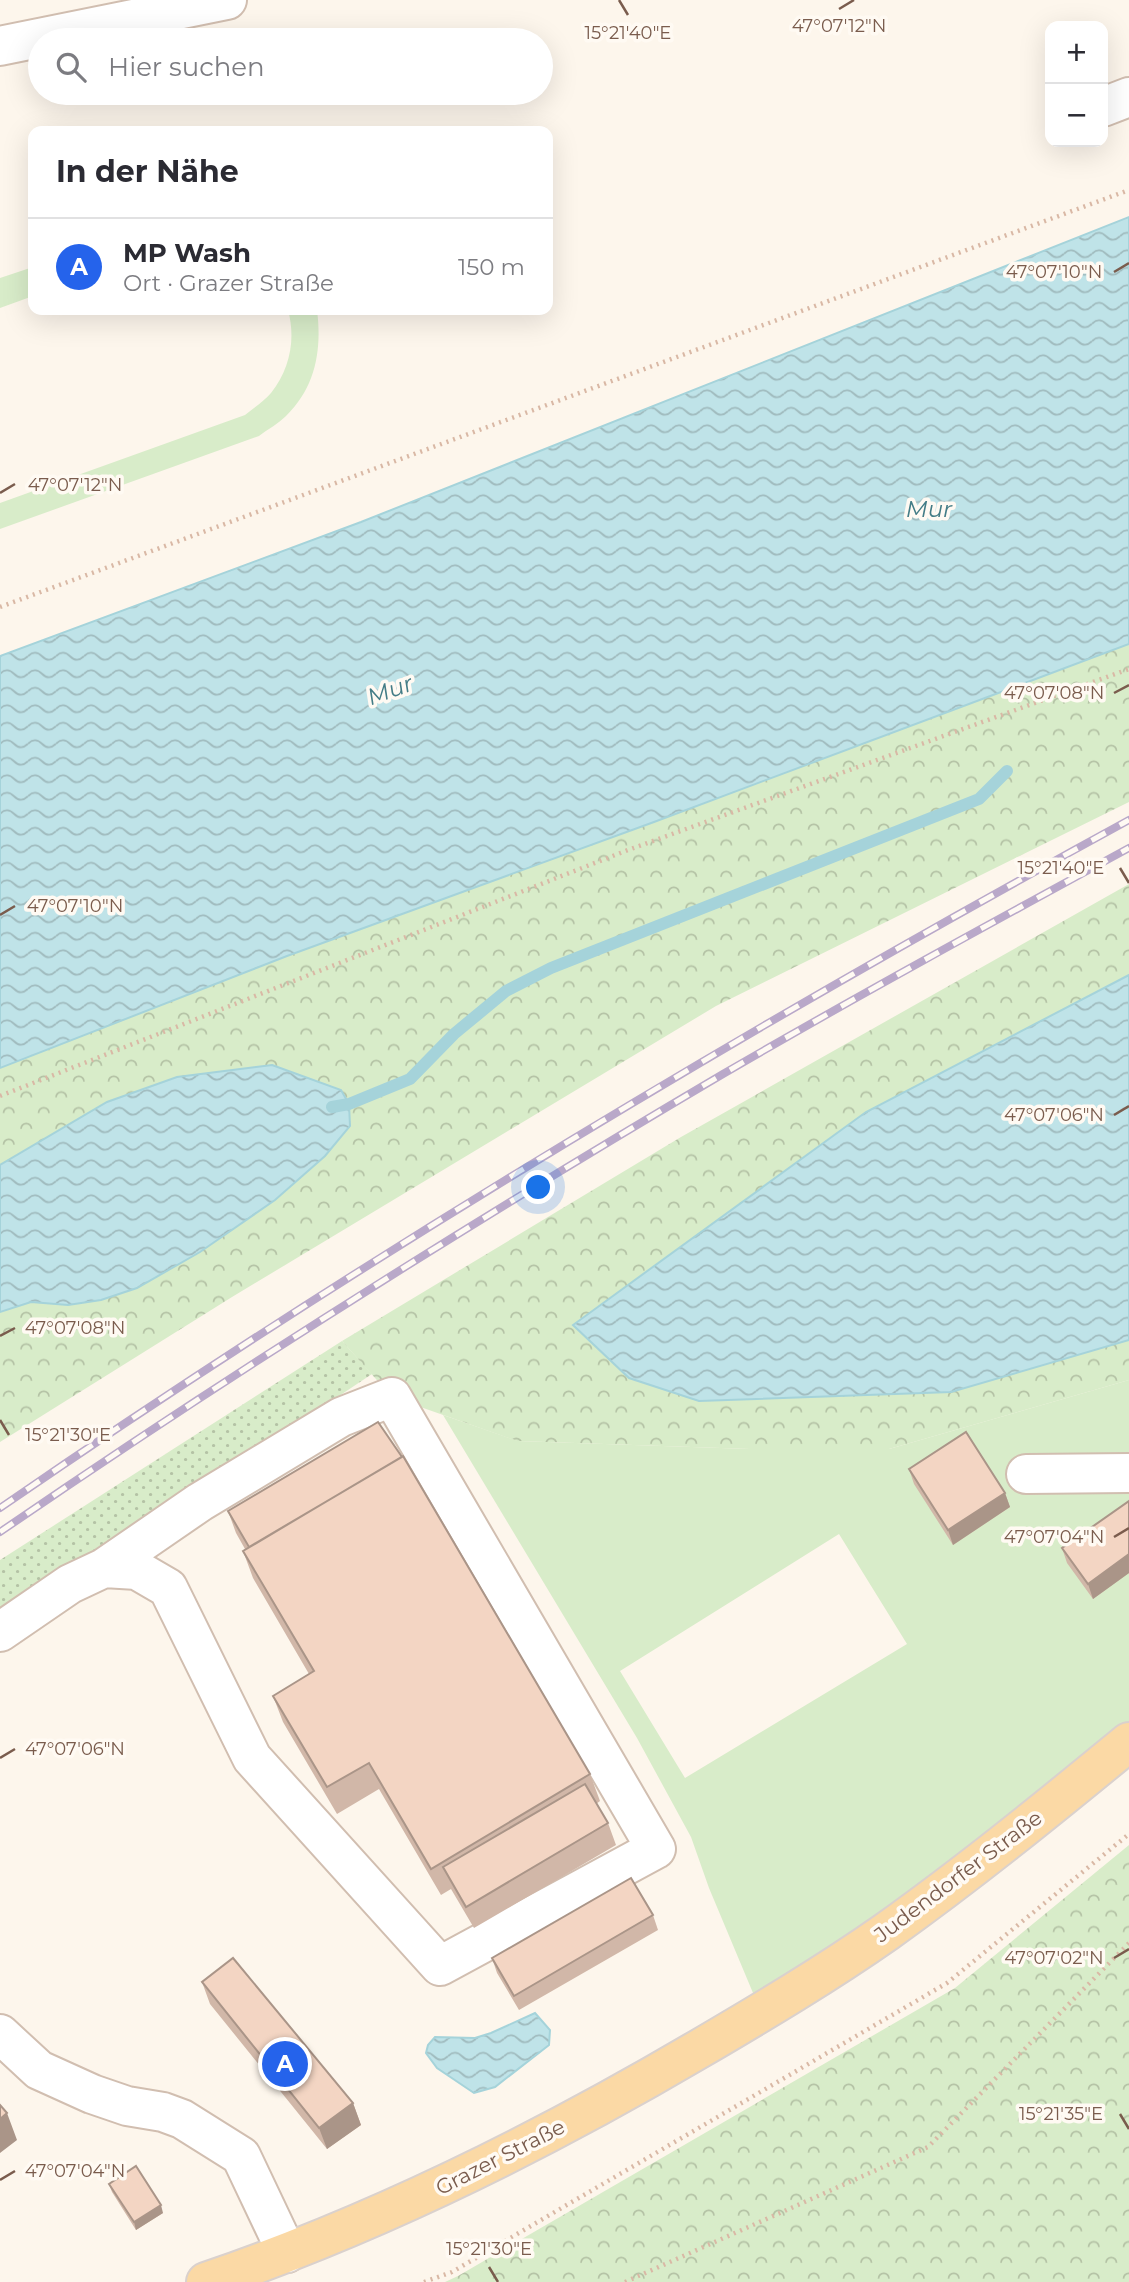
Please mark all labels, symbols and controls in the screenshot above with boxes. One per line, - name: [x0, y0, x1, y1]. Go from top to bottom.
- text: 47°07'12"N: [792, 15, 886, 37]
- map controls: [1045, 21, 1108, 147]
- button: +: [1045, 21, 1108, 84]
- text: 15°21'40"E: [585, 22, 671, 44]
- search box: [28, 28, 553, 105]
- icon: search: [52, 48, 90, 86]
- text: Hier suchen: [108, 51, 265, 83]
- button: −: [1045, 84, 1108, 147]
- text: In der Nähe: [56, 153, 239, 190]
- text: MP Wash: [123, 237, 251, 269]
- text: A: [70, 253, 88, 281]
- text: 150 m: [458, 253, 525, 281]
- text: 47°07'10"N: [1006, 261, 1102, 283]
- text: Ort · Grazer Straße: [123, 269, 334, 297]
- text: 47°07'12"N: [28, 474, 122, 496]
- water label: Mur: [906, 495, 953, 523]
- water label: Mur: [363, 669, 417, 711]
- text: 47°07'08"N: [1004, 682, 1104, 704]
- text: 15°21'40"E: [1018, 857, 1104, 879]
- text: 47°07'10"N: [27, 895, 123, 917]
- text: 47°07'06"N: [1004, 1104, 1104, 1126]
- your location: [521, 1170, 555, 1204]
- text: 47°07'08"N: [25, 1317, 125, 1339]
- text: 15°21'30"E: [25, 1424, 111, 1446]
- text: 47°07'04"N: [1004, 1526, 1104, 1548]
- text: 47°07'06"N: [25, 1738, 125, 1760]
- street label: Judendorfer Straße: [869, 1805, 1047, 1948]
- text: 47°07'02"N: [1004, 1947, 1104, 1969]
- pin: A: [262, 2038, 308, 2090]
- text: 15°21'35"E: [1019, 2103, 1103, 2125]
- street label: Grazer Straße: [431, 2114, 569, 2200]
- text: 47°07'04"N: [25, 2160, 125, 2182]
- text: 15°21'30"E: [446, 2238, 532, 2260]

